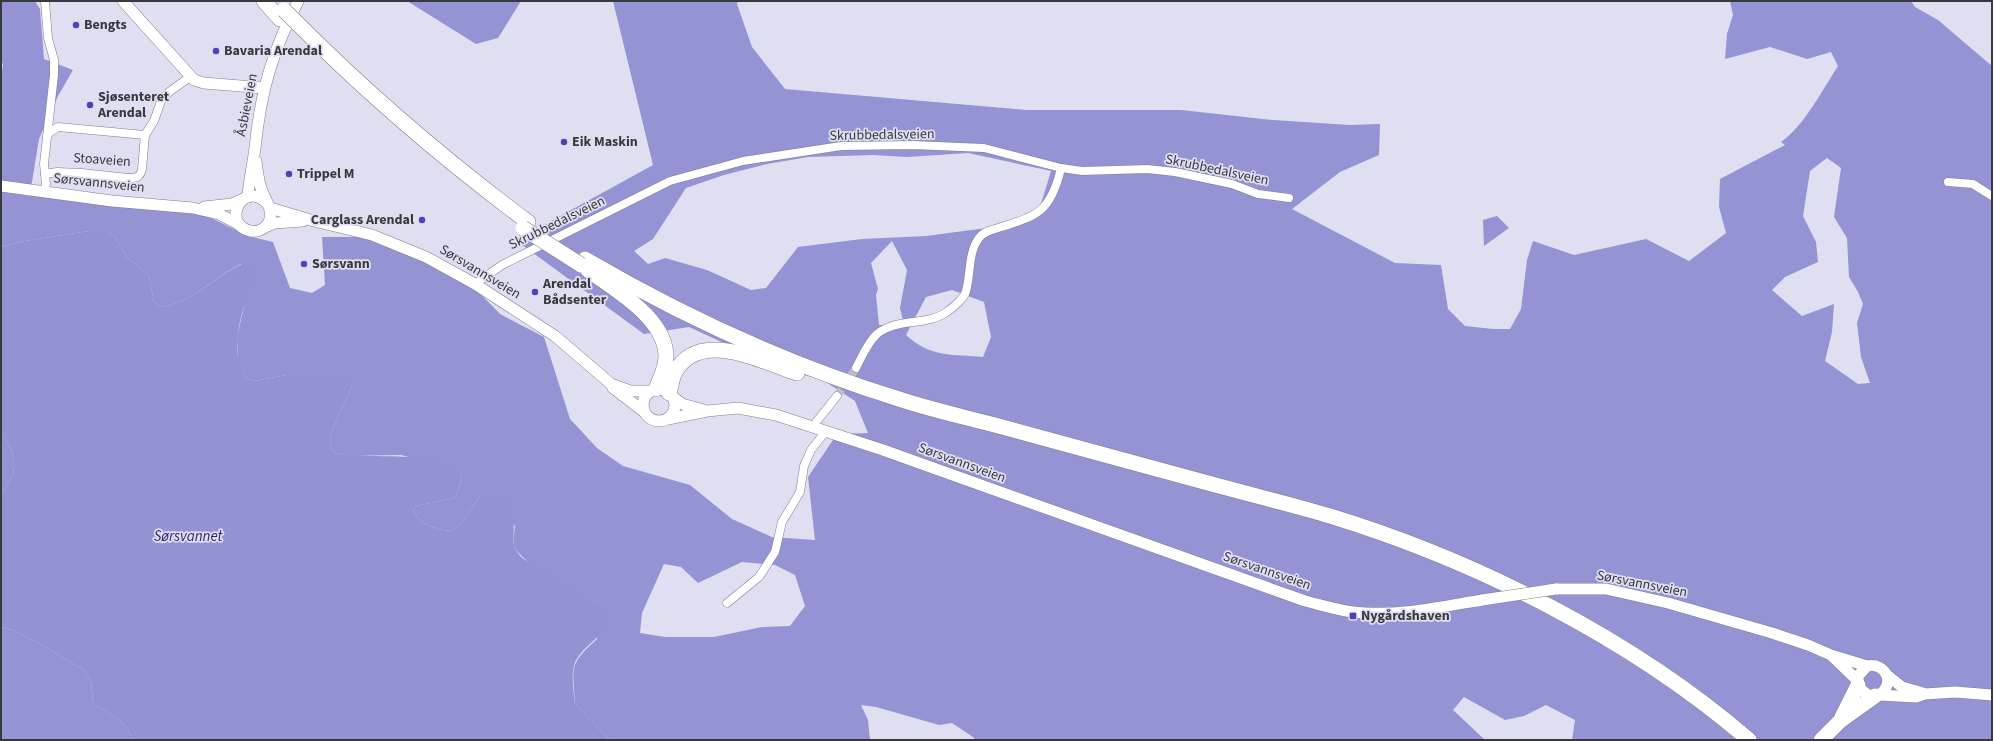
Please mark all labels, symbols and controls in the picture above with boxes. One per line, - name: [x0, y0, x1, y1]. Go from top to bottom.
- place label: Bengts: [84, 15, 127, 35]
- marker: Bengts: [71, 20, 81, 30]
- place label: Bavaria Arendal: [224, 41, 322, 61]
- marker: Bavaria Arendal: [211, 46, 221, 56]
- street label: Åsbieveien: [231, 72, 263, 138]
- place label: Sjøsenteret Arendal: [97, 87, 170, 123]
- marker: Sjøsenteret Arendal: [85, 100, 95, 110]
- street label: Skrubbedalsveien: [829, 124, 935, 146]
- place label: Eik Maskin: [572, 132, 638, 152]
- marker: Eik Maskin: [559, 137, 569, 147]
- street label: Stoaveien: [73, 148, 131, 172]
- street label: Skrubbedalsveien: [1164, 149, 1270, 191]
- place label: Trippel M: [297, 164, 354, 184]
- street label: Sørsvannsveien: [52, 168, 146, 198]
- marker: Trippel M: [284, 169, 294, 179]
- street label: Skrubbedalsveien: [505, 191, 609, 255]
- place label: Carglass Arendal: [311, 210, 414, 230]
- marker: Carglass Arendal: [417, 215, 427, 225]
- street label: Sørsvannsveien: [436, 240, 524, 304]
- place label: Sørsvann: [312, 254, 370, 274]
- marker: Sørsvann: [299, 259, 309, 269]
- place label: Arendal Bådsenter: [542, 274, 607, 310]
- marker: Arendal Bådsenter: [530, 287, 540, 297]
- street label: Sørsvannsveien: [915, 438, 1009, 488]
- water label: Sørsvannet: [154, 526, 223, 547]
- street label: Sørsvannsveien: [1220, 547, 1314, 595]
- street label: Sørsvannsveien: [1595, 565, 1689, 603]
- place label: Nygårdshaven: [1361, 606, 1450, 626]
- marker: Nygårdshaven: [1348, 611, 1358, 621]

